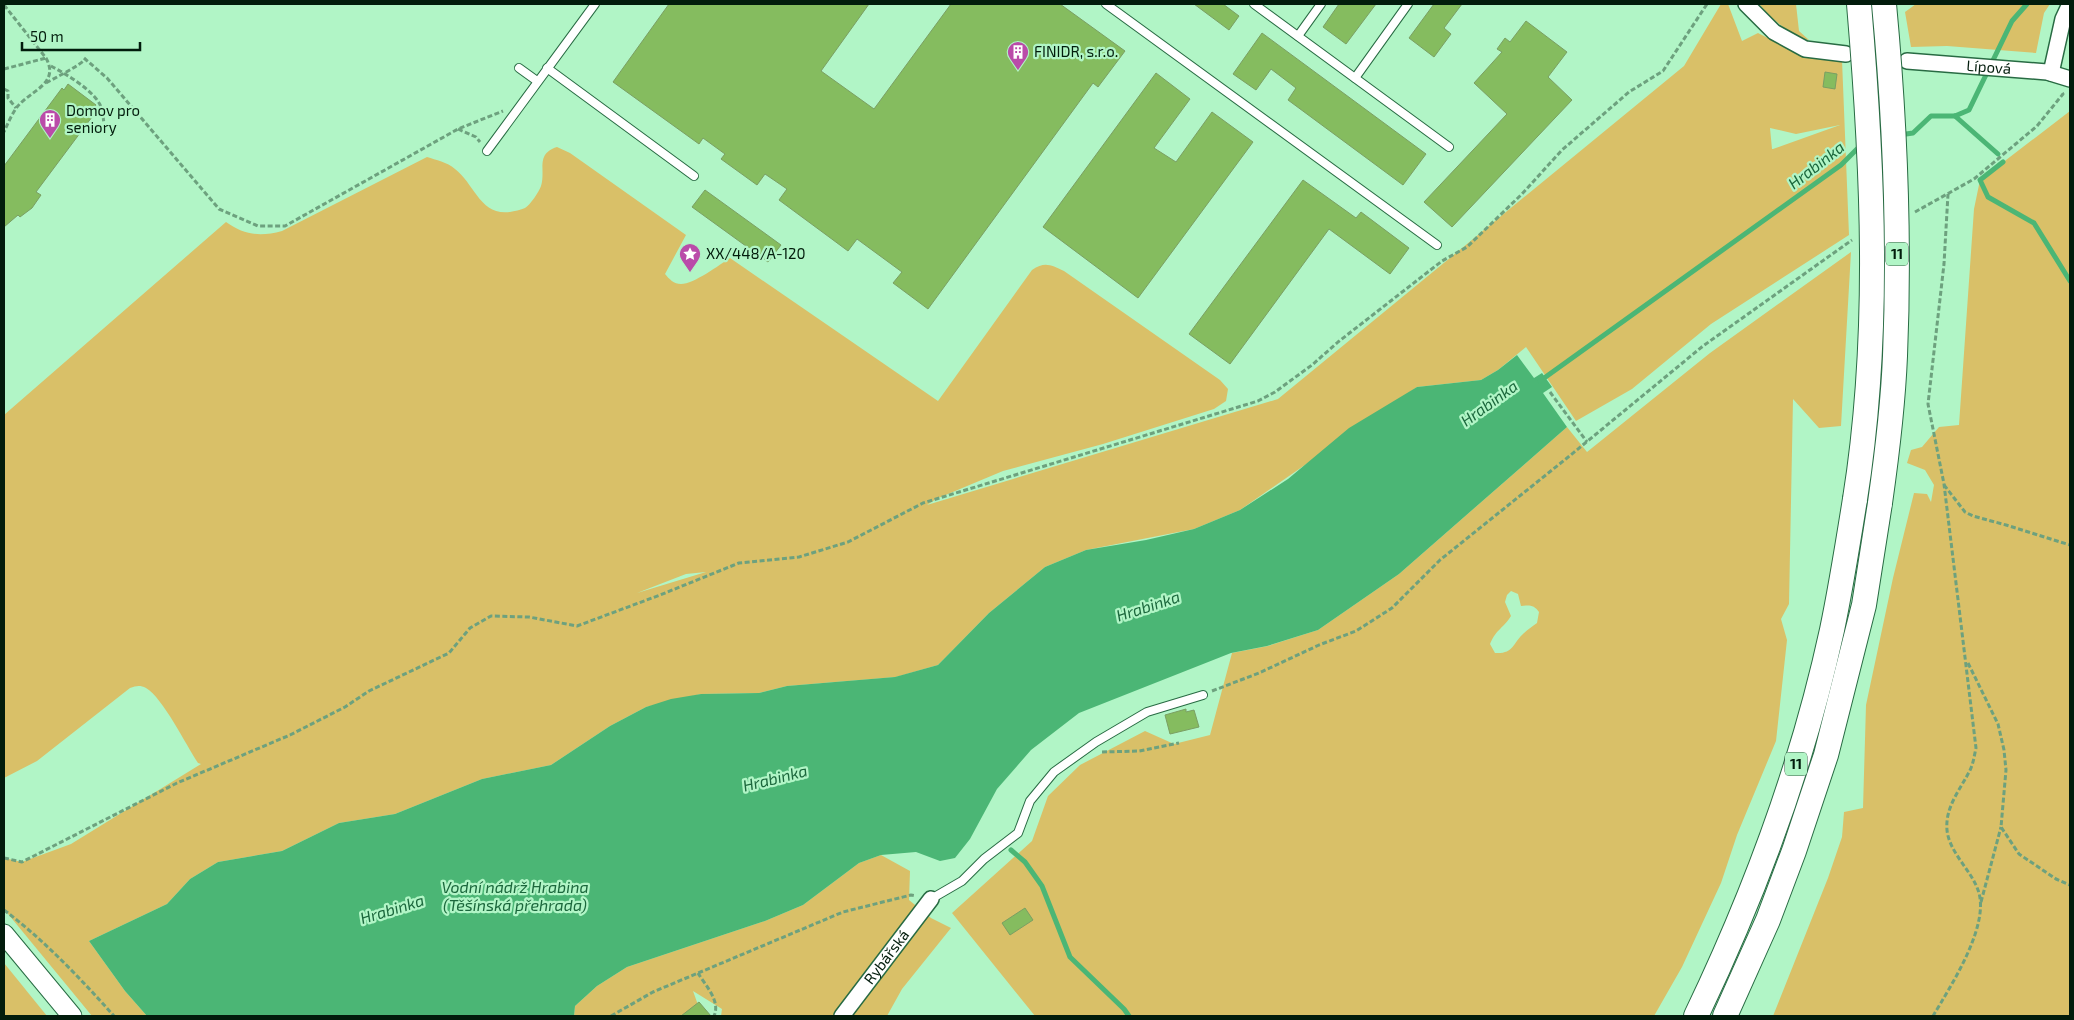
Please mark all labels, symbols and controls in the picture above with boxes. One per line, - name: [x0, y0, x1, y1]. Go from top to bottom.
- scale bar: [22, 20, 140, 52]
- text: 50 m: [30, 27, 64, 45]
- building icon: FINIDR, s.r.o.: [1006, 40, 1030, 71]
- place label: FINIDR, s.r.o.: [1034, 42, 1118, 60]
- street label: Lípová: [1966, 56, 2012, 77]
- place label: Domov pro seniory: [66, 101, 140, 136]
- building icon: Domov pro seniory: [38, 108, 62, 139]
- water label: Hrabinka: [1784, 137, 1847, 192]
- place icon: XX/448/A-120: [678, 242, 702, 273]
- road number: 11: [1886, 242, 1908, 266]
- place label: XX/448/A-120: [706, 244, 806, 262]
- water label: Hrabinka: [1457, 376, 1521, 430]
- water label: Hrabinka: [1114, 586, 1182, 625]
- road number: 11: [1785, 752, 1807, 776]
- water label: Hrabinka: [741, 760, 809, 795]
- water label: Vodní nádrž Hrabina (Těšínská přehrada): [441, 877, 589, 914]
- water label: Hrabinka: [358, 890, 426, 927]
- street label: Rybářská: [860, 926, 912, 987]

